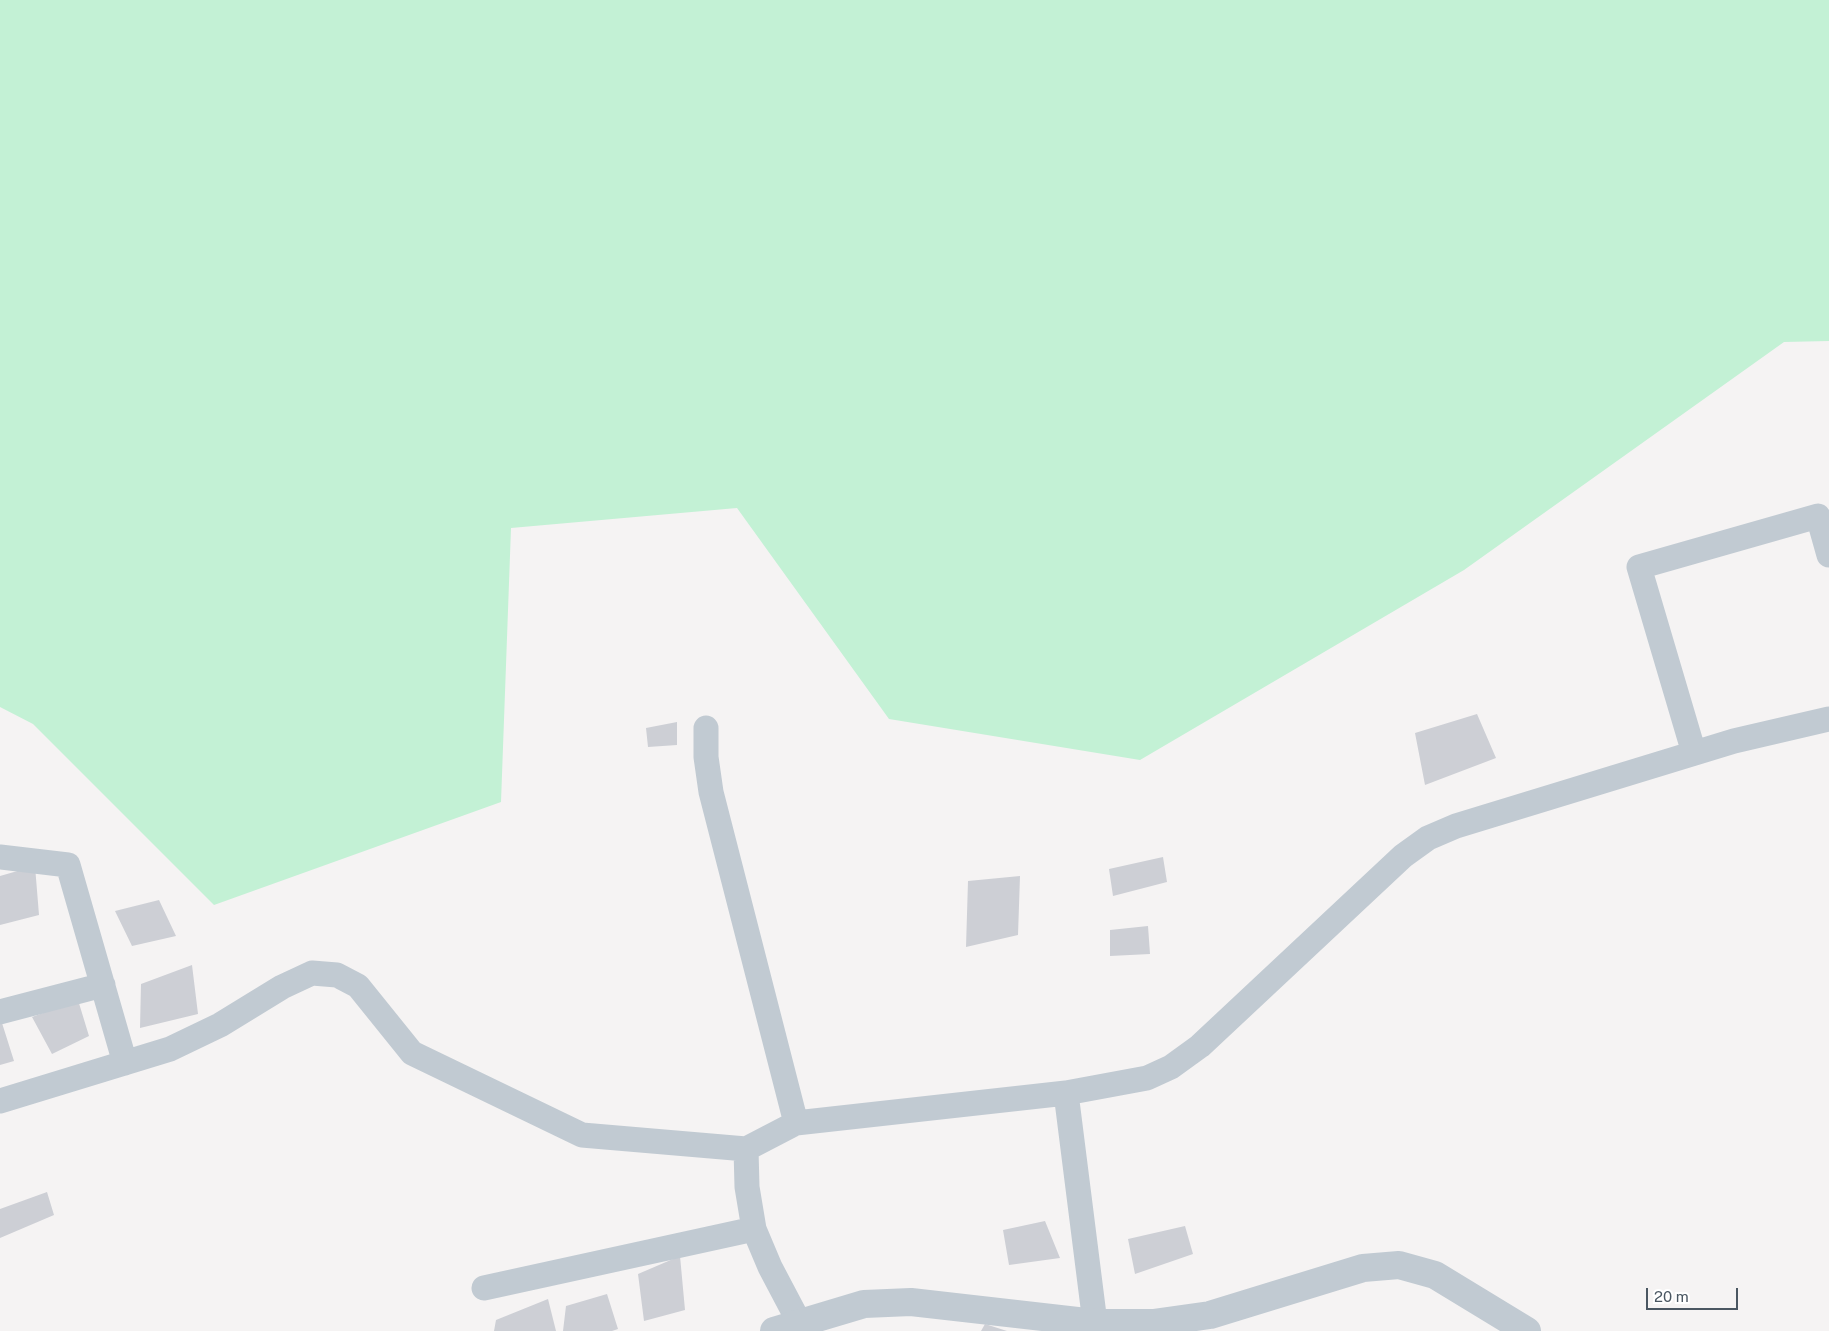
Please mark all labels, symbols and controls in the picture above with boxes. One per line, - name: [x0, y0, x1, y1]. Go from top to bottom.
- scale bar: [1649, 1278, 1742, 1310]
- text: 20 m: [1654, 1288, 1689, 1305]

